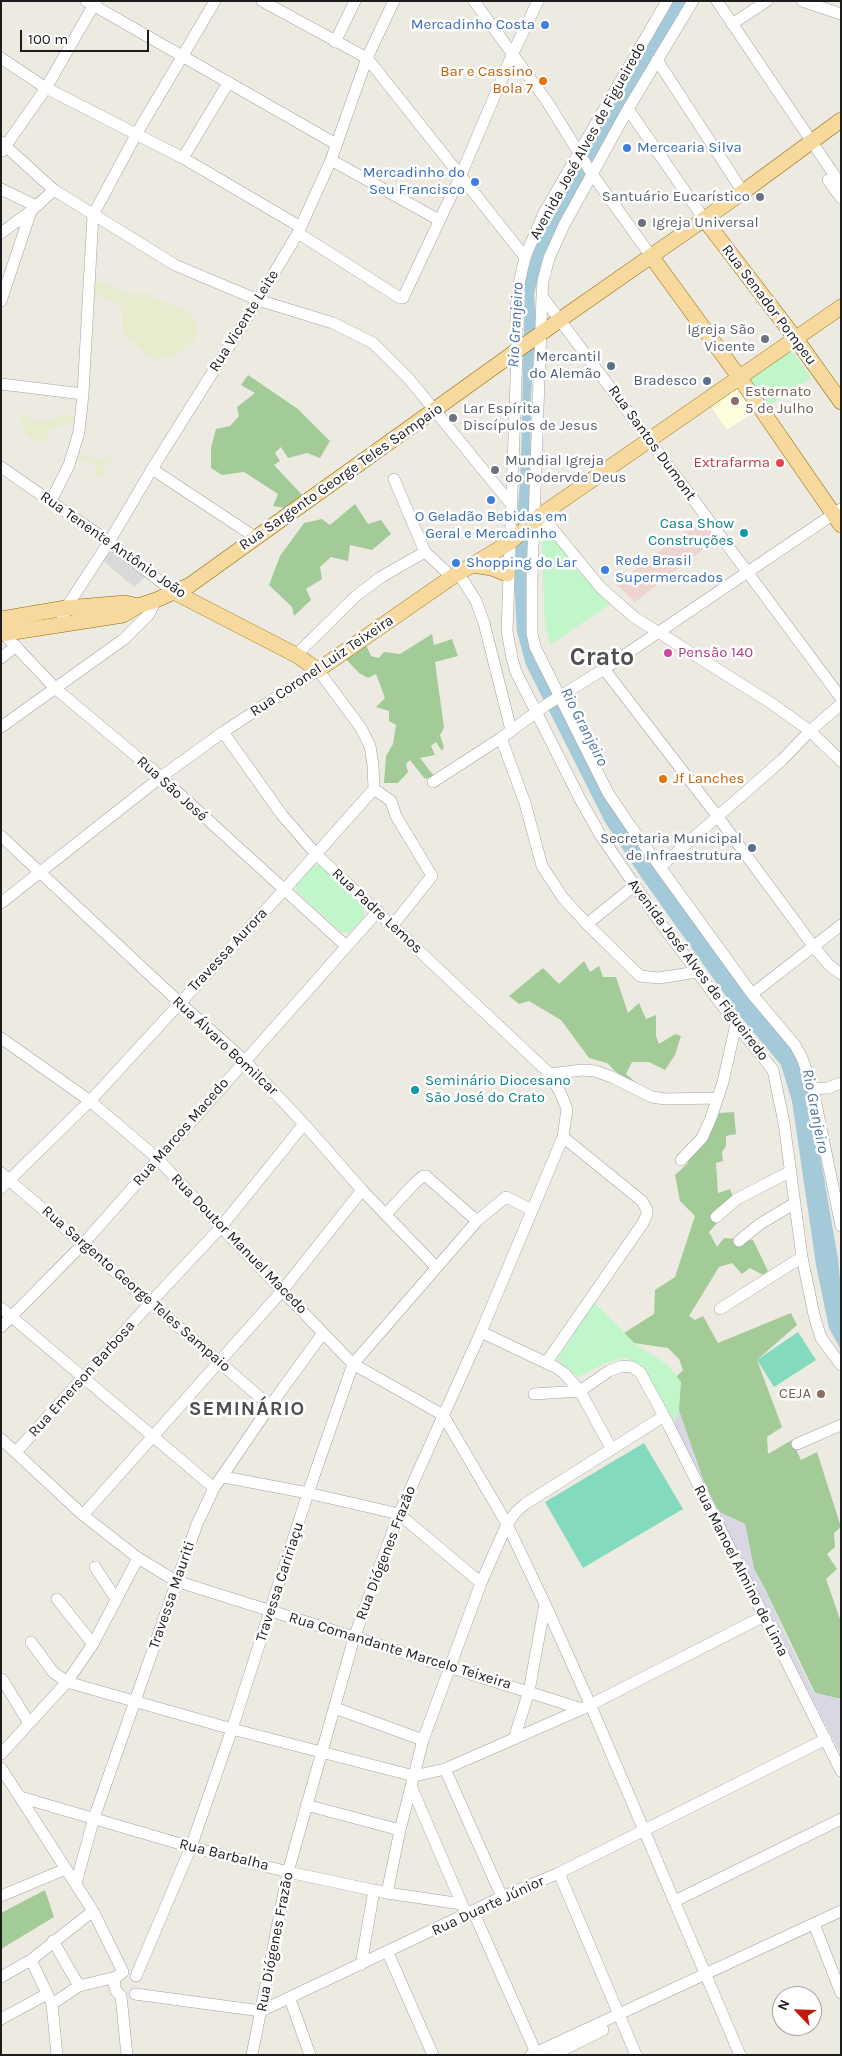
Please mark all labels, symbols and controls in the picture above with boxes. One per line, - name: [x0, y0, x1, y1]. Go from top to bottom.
- place label: Mercadinho Costa: [411, 16, 535, 34]
- marker: Mercadinho Costa: [539, 19, 551, 31]
- scale bar: [22, 20, 151, 52]
- text: 100 m: [28, 30, 68, 48]
- street label: Avenida José Alves de Figueiredo: [526, 39, 650, 243]
- place label: Bar e Cassino Bola 7: [440, 63, 533, 98]
- marker: Bar e Cassino Bola 7: [537, 75, 549, 87]
- place label: Mercearia Silva: [637, 139, 742, 157]
- marker: Mercearia Silva: [621, 142, 633, 154]
- place label: Mercadinho do Seu Francisco: [363, 164, 465, 199]
- marker: Mercadinho do Seu Francisco: [469, 176, 481, 188]
- place label: Santuário Eucarístico: [602, 188, 750, 206]
- marker: Santuário Eucarístico: [754, 191, 766, 203]
- place label: Igreja Universal: [652, 214, 759, 232]
- marker: Igreja Universal: [636, 217, 648, 229]
- street label: Rua Senador Pompeu: [718, 241, 820, 369]
- street label: Rua Vicente Leite: [205, 267, 283, 375]
- water label: Rio Granjeiro: [504, 282, 528, 368]
- place label: Igreja São Vicente: [687, 321, 755, 356]
- marker: Igreja São Vicente: [759, 333, 771, 345]
- place label: Mercantil do Alemão: [529, 348, 601, 383]
- marker: Mercantil do Alemão: [605, 360, 617, 372]
- place label: Bradesco: [634, 372, 697, 390]
- marker: Bradesco: [701, 375, 713, 387]
- street label: Rua Santos Dumont: [604, 382, 700, 504]
- place label: Esternato 5 de Julho: [745, 383, 814, 418]
- marker: Esternato 5 de Julho: [729, 395, 741, 407]
- street label: Rua Sargento George Teles Sampaio: [236, 400, 446, 554]
- place label: Lar Espírita Discípulos de Jesus: [463, 400, 598, 435]
- marker: Lar Espírita Discípulos de Jesus: [447, 412, 459, 424]
- place label: Mundial Igreja do Podervde Deus: [505, 452, 626, 487]
- place label: Extrafarma: [693, 454, 770, 472]
- marker: Extrafarma: [774, 457, 786, 469]
- marker: Mundial Igreja do Podervde Deus: [489, 464, 501, 476]
- street label: Rua Tenente Antônio João: [36, 488, 190, 602]
- marker: O Geladão Bebidas em Geral e Mercadinho: [485, 494, 497, 506]
- place label: O Geladão Bebidas em Geral e Mercadinho: [415, 508, 567, 543]
- place label: Casa Show Construções: [648, 515, 734, 550]
- marker: Casa Show Construções: [738, 527, 750, 539]
- place label: Rede Brasil Supermercados: [615, 552, 723, 587]
- place label: Shopping do Lar: [466, 554, 577, 572]
- marker: Shopping do Lar: [450, 557, 462, 569]
- marker: Rede Brasil Supermercados: [599, 564, 611, 576]
- street label: Rua Coronel Luiz Teixeira: [247, 611, 397, 721]
- district label: Crato: [570, 643, 634, 673]
- place label: Pensão 140: [678, 644, 753, 662]
- marker: Pensão 140: [662, 647, 674, 659]
- water label: Rio Granjeiro: [556, 685, 612, 769]
- street label: Rua São José: [133, 753, 211, 825]
- place label: Jf Lanches: [673, 770, 744, 788]
- marker: Jf Lanches: [657, 773, 669, 785]
- place label: Secretaria Municipal de Infraestrutura: [600, 830, 742, 865]
- marker: Secretaria Municipal de Infraestrutura: [746, 842, 758, 854]
- street label: Rua Padre Lemos: [328, 865, 426, 957]
- street label: Avenida José Alves de Figueiredo: [624, 876, 772, 1064]
- street label: Travessa Aurora: [185, 904, 271, 996]
- street label: Rua Álvaro Bomilcar: [169, 993, 281, 1099]
- water label: Rio Granjeiro: [797, 1067, 833, 1155]
- place label: Seminário Diocesano São José do Crato: [425, 1072, 571, 1107]
- street label: Rua Marcos Macedo: [129, 1074, 233, 1190]
- marker: Seminário Diocesano São José do Crato: [409, 1084, 421, 1096]
- street label: Rua Doutor Manuel Macedo: [167, 1170, 311, 1318]
- street label: Rua Sargento George Teles Sampaio: [38, 1202, 234, 1376]
- street label: Rua Emerson Barbosa: [25, 1317, 139, 1441]
- place label: CEJA: [779, 1385, 811, 1403]
- marker: CEJA: [815, 1388, 827, 1400]
- district label: SEMINÁRIO: [188, 1397, 306, 1421]
- street label: Rua Manoel Almino de Lima: [690, 1482, 792, 1660]
- street label: Rua Diógenes Frazão: [352, 1483, 420, 1623]
- street label: Travessa Caririaçu: [252, 1520, 308, 1644]
- street label: Travessa Mauriti: [145, 1539, 199, 1651]
- street label: Rua Comandante Marcelo Teixeira: [287, 1609, 513, 1693]
- street label: Rua Barbalha: [177, 1835, 271, 1875]
- street label: Rua Diógenes Frazão: [253, 1871, 297, 2013]
- street label: Rua Duarte Júnior: [429, 1872, 547, 1940]
- north arrow: [772, 1986, 822, 2036]
- text: N: [774, 1997, 794, 2013]

